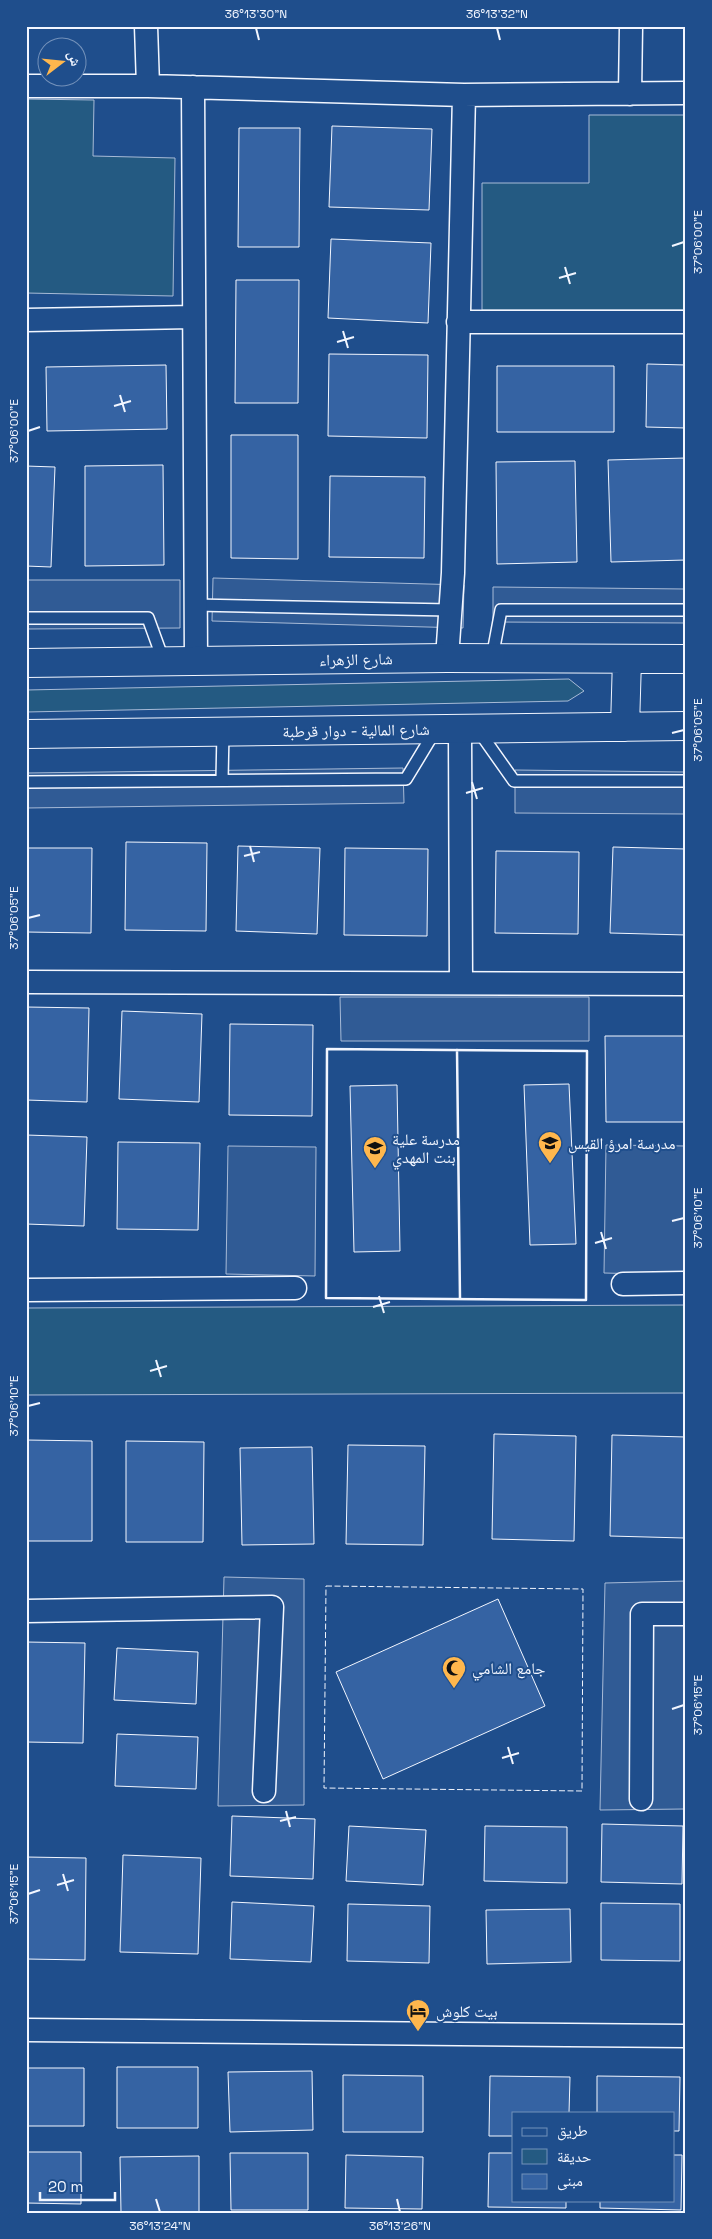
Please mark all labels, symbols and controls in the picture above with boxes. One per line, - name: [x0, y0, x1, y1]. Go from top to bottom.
- text: 36°13'30"N: [225, 6, 287, 22]
- text: 36°13'32"N: [466, 6, 528, 22]
- north arrow: [38, 38, 88, 88]
- text: ش: [64, 49, 85, 68]
- text: 37°06'00"E: [690, 210, 706, 274]
- text: 37°06'00"E: [6, 399, 22, 463]
- street label: شارع الزهراء: [319, 648, 393, 671]
- text: 37°06'05"E: [690, 698, 706, 762]
- street label: شارع المالية - دوار قرطبة: [282, 719, 430, 742]
- text: 37°06'05"E: [6, 886, 22, 950]
- place label: مدرسة علية بنت المهدي: [392, 1129, 460, 1170]
- school or university icon: مدرسة امرؤ القيس: [537, 1130, 563, 1164]
- place label: مدرسة امرؤ القيس: [568, 1133, 676, 1154]
- school or university icon: مدرسة علية بنت المهدي: [362, 1135, 388, 1169]
- text: 37°06'10"E: [690, 1187, 706, 1249]
- text: 37°06'10"E: [6, 1375, 22, 1437]
- mosque icon: جامع الشامي: [441, 1655, 467, 1689]
- place label: جامع الشامي: [472, 1658, 545, 1681]
- text: 37°06'15"E: [690, 1674, 706, 1735]
- text: 37°06'15"E: [6, 1863, 22, 1924]
- hotel icon: بيت كلوش: [405, 1998, 431, 2032]
- place label: بيت كلوش: [436, 2001, 498, 2022]
- legend: [512, 2112, 674, 2202]
- text: طريق: [557, 2121, 588, 2141]
- text: حديقة: [557, 2147, 592, 2166]
- scale bar: [40, 2169, 115, 2201]
- text: مبنى: [557, 2171, 583, 2191]
- text: 20 m: [48, 2177, 83, 2196]
- text: 36°13'24"N: [129, 2218, 191, 2234]
- text: 36°13'26"N: [369, 2218, 431, 2234]

